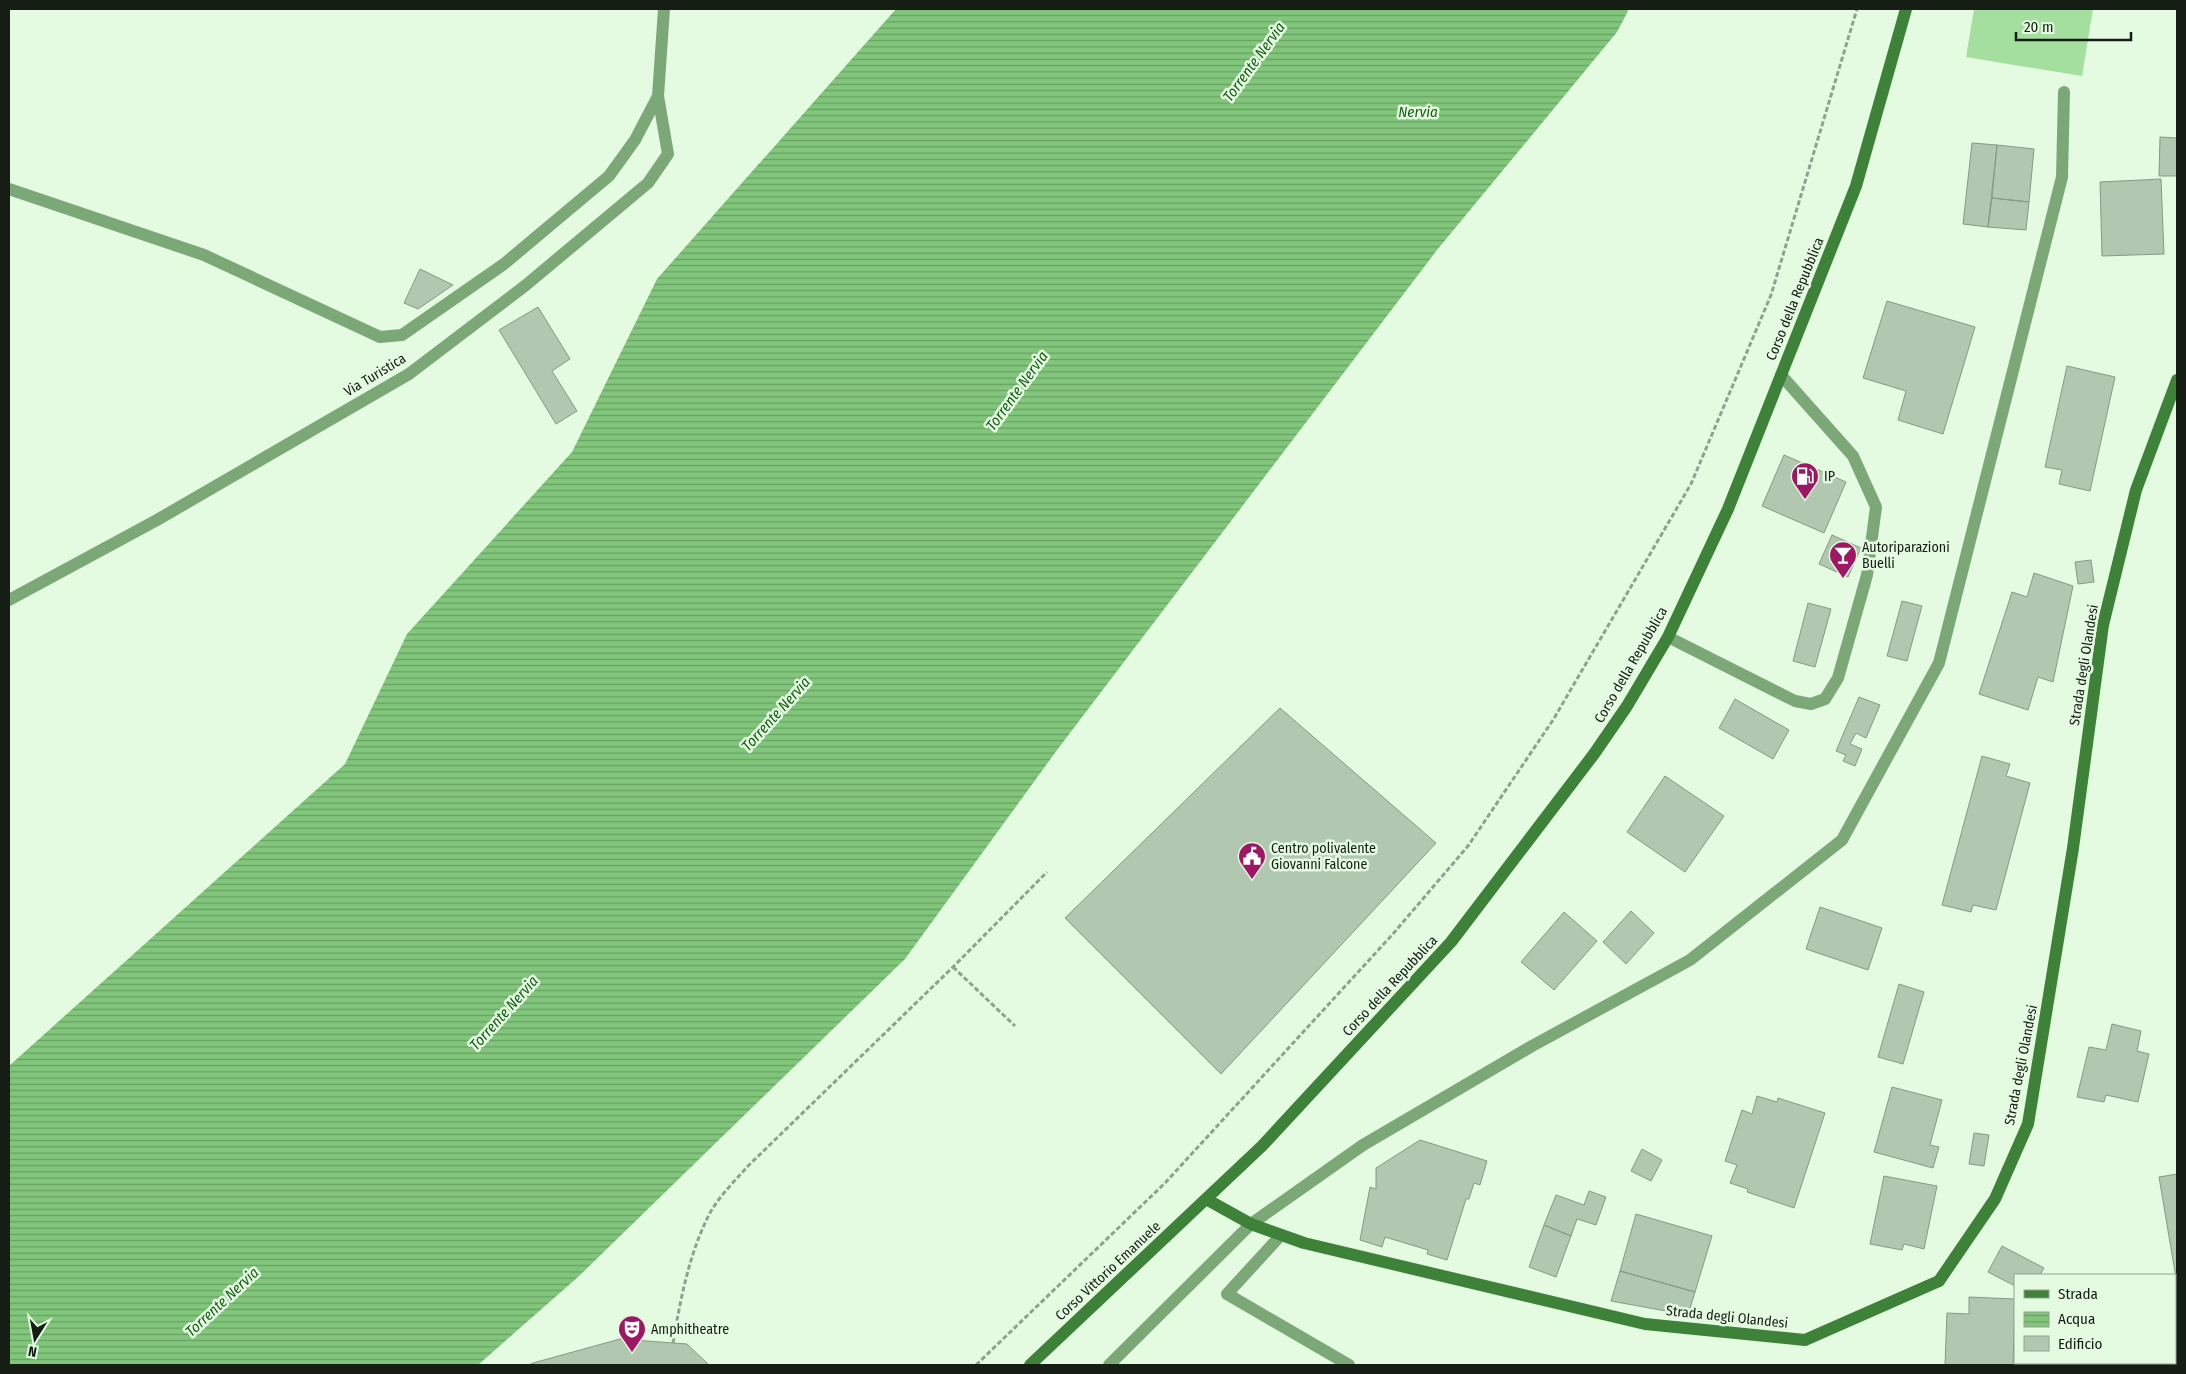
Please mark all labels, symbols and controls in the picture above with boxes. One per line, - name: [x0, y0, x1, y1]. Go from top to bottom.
- scale bar: [2016, 10, 2131, 42]
- text: 20 m: [2024, 18, 2054, 36]
- water label: Torrente Nervia: [1219, 19, 1289, 105]
- water label: Nervia: [1398, 103, 1438, 121]
- street label: Corso della Repubblica: [1763, 235, 1828, 363]
- water label: Torrente Nervia: [982, 348, 1052, 434]
- street label: Via Turistica: [341, 350, 409, 400]
- fuel station icon: IP: [1790, 461, 1820, 500]
- place label: IP: [1824, 468, 1835, 485]
- place label: Autoriparazioni Buelli: [1862, 539, 1950, 572]
- bar icon: Autoriparazioni Buelli: [1828, 540, 1858, 579]
- street label: Strada degli Olandesi: [2066, 603, 2102, 727]
- street label: Corso della Repubblica: [1591, 604, 1671, 726]
- water label: Torrente Nervia: [738, 673, 814, 755]
- place label: Centro polivalente Giovanni Falcone: [1271, 840, 1376, 873]
- public building icon: Centro polivalente Giovanni Falcone: [1237, 841, 1267, 880]
- street label: Corso della Repubblica: [1339, 932, 1441, 1040]
- water label: Torrente Nervia: [466, 972, 542, 1054]
- street label: Strada degli Olandesi: [2001, 1003, 2041, 1127]
- street label: Corso Vittorio Emanuele: [1052, 1218, 1164, 1324]
- water label: Torrente Nervia: [182, 1263, 263, 1341]
- legend: [2014, 1274, 2176, 1364]
- text: Strada: [2058, 1285, 2098, 1303]
- street label: Strada degli Olandesi: [1665, 1302, 1789, 1332]
- text: Acqua: [2058, 1310, 2095, 1328]
- north arrow: [10, 1314, 60, 1364]
- theatre icon: Amphitheatre: [617, 1314, 647, 1353]
- place label: Amphitheatre: [651, 1321, 729, 1338]
- text: Edificio: [2058, 1335, 2103, 1353]
- text: N: [27, 1342, 38, 1360]

